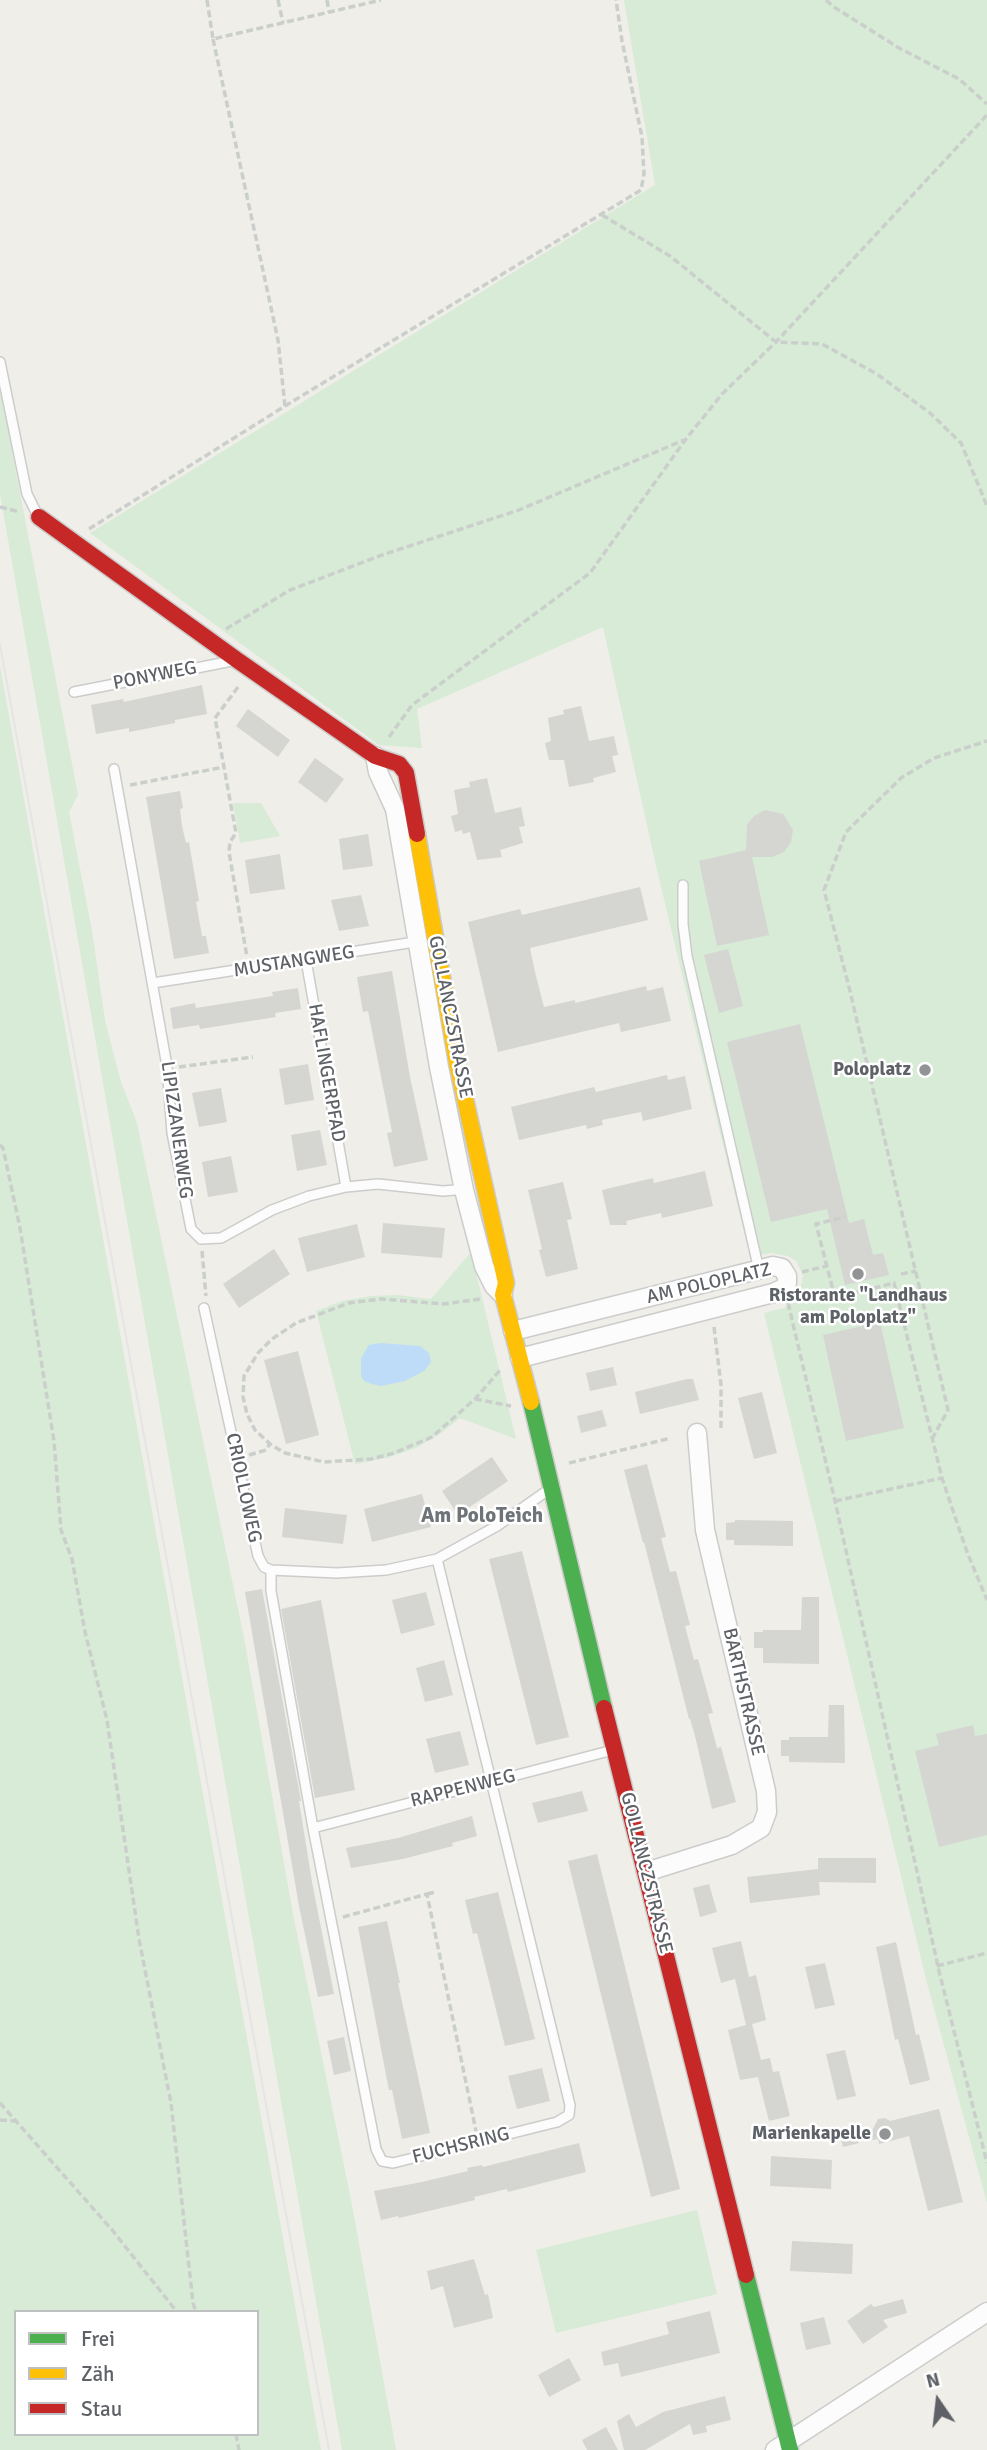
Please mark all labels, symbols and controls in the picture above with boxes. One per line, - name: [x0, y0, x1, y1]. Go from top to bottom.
- street label: PONYWEG: [111, 657, 199, 695]
- street label: GOLLANCZSTRASSE: [423, 934, 477, 1100]
- street label: MUSTANGWEG: [232, 941, 356, 983]
- street label: HAFLINGERPFAD: [303, 1002, 349, 1144]
- place label: Poloplatz: [833, 1059, 911, 1081]
- street label: LIPIZZANERWEG: [155, 1060, 197, 1200]
- marker: Poloplatz: [917, 1062, 933, 1078]
- street label: AM POLOPLATZ: [644, 1259, 774, 1309]
- marker: Ristorante "Landhaus am Poloplatz": [850, 1266, 866, 1282]
- place label: Ristorante "Landhaus am Poloplatz": [769, 1285, 947, 1329]
- street label: CRIOLLOWEG: [220, 1431, 266, 1545]
- district label: Am PoloTeich: [421, 1503, 543, 1529]
- street label: BARTHSTRASSE: [717, 1626, 769, 1758]
- street label: RAPPENWEG: [408, 1765, 518, 1813]
- street label: GOLLANCZSTRASSE: [615, 1790, 677, 1956]
- street label: FUCHSRING: [410, 2123, 512, 2169]
- place label: Marienkapelle: [752, 2123, 871, 2145]
- marker: Marienkapelle: [877, 2126, 893, 2142]
- legend: [14, 2310, 259, 2436]
- text: Frei: [81, 2326, 115, 2352]
- text: Zäh: [81, 2361, 115, 2387]
- north arrow: [903, 2366, 973, 2436]
- text: N: [924, 2367, 942, 2394]
- text: Stau: [81, 2396, 122, 2422]

